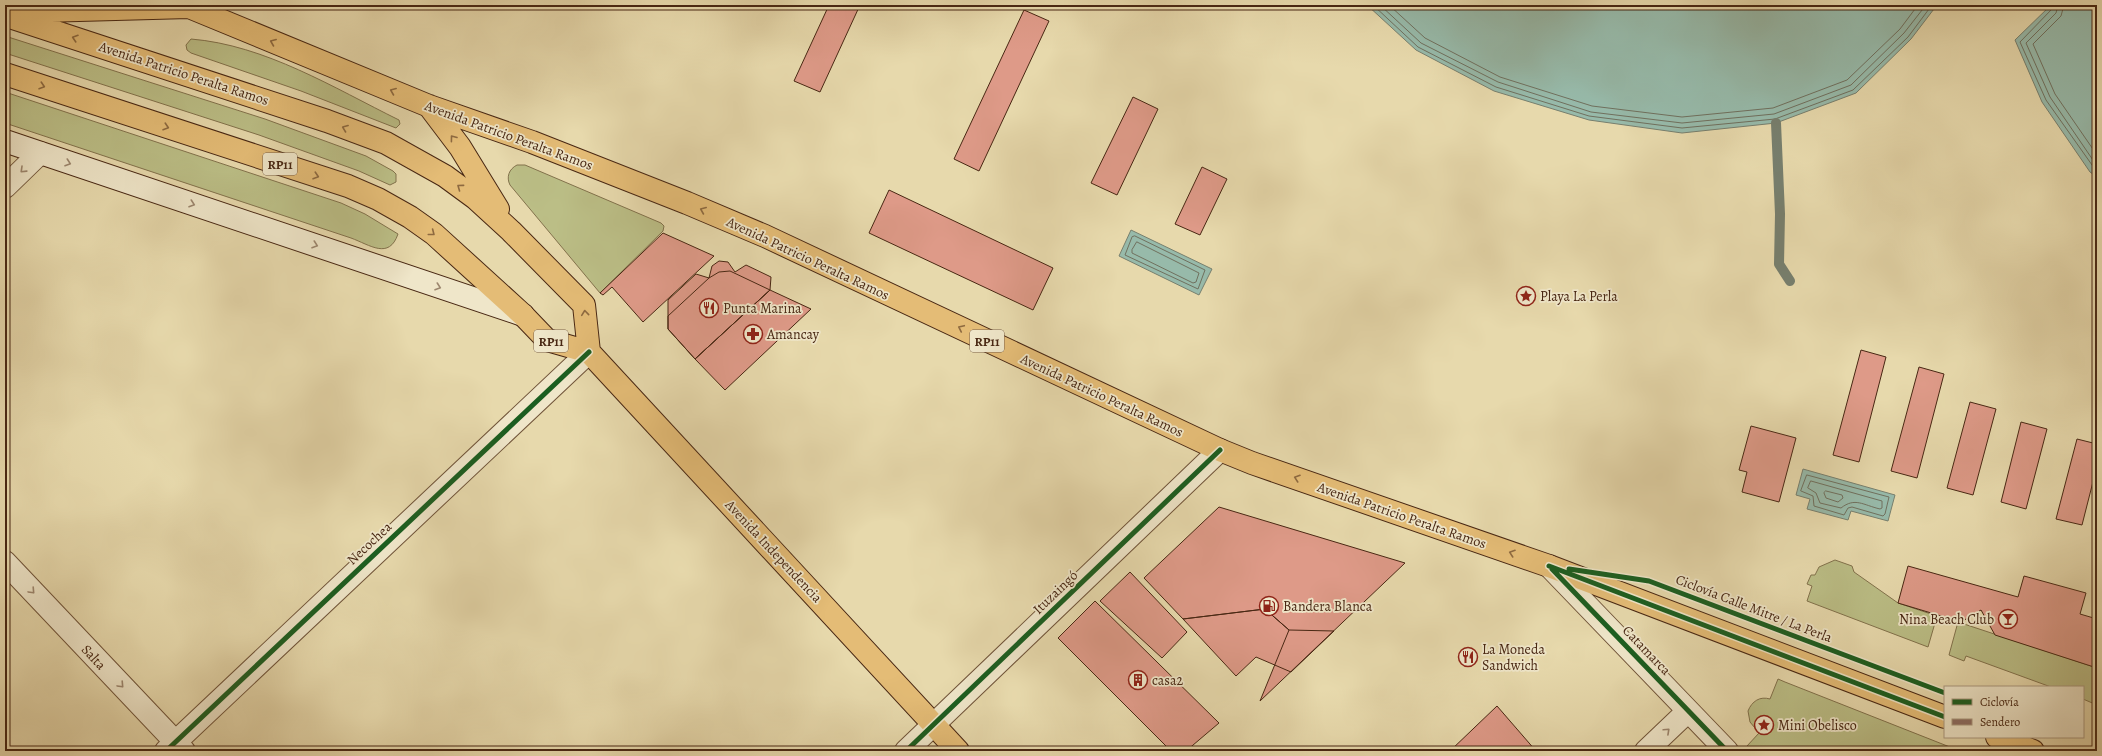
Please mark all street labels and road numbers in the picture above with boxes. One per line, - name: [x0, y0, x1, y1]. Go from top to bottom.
- street label: Avenida Patricio Peralta Ramos: [96, 37, 271, 110]
- street label: Avenida Patricio Peralta Ramos: [421, 96, 596, 175]
- road number: RP11: [263, 153, 297, 175]
- street label: Avenida Patricio Peralta Ramos: [722, 212, 892, 305]
- road number: RP11: [534, 330, 568, 352]
- road number: RP11: [970, 330, 1004, 352]
- street label: Avenida Patricio Peralta Ramos: [1016, 349, 1186, 442]
- street label: Avenida Patricio Peralta Ramos: [1314, 477, 1489, 553]
- street label: Avenida Independencia: [720, 495, 827, 607]
- street label: Necochea: [343, 517, 396, 569]
- street label: Ituzaingó: [1029, 566, 1082, 619]
- street label: Ciclovía Calle Mitre / La Perla: [1673, 570, 1835, 647]
- street label: Catamarca: [1618, 621, 1675, 680]
- street label: Salta: [77, 641, 111, 674]

